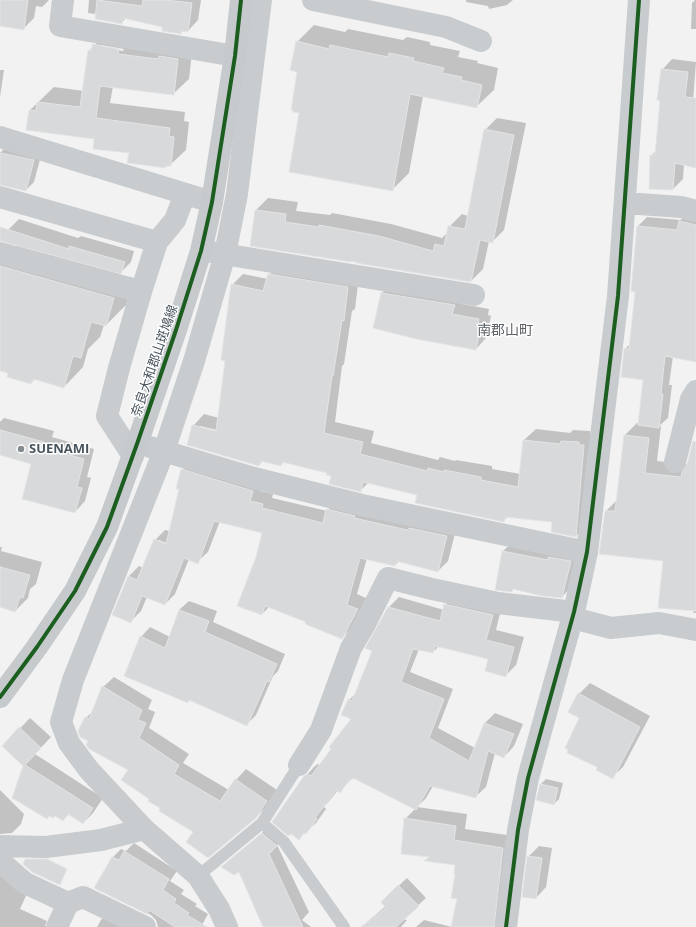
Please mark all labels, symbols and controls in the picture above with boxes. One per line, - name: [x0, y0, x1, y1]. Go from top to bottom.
- street label: 奈良大和郡山斑鳩線: [129, 303, 181, 419]
- district label: 南郡山町: [477, 323, 533, 339]
- place label: SUENAMI: [29, 441, 89, 457]
- marker: SUENAMI: [16, 444, 26, 454]

